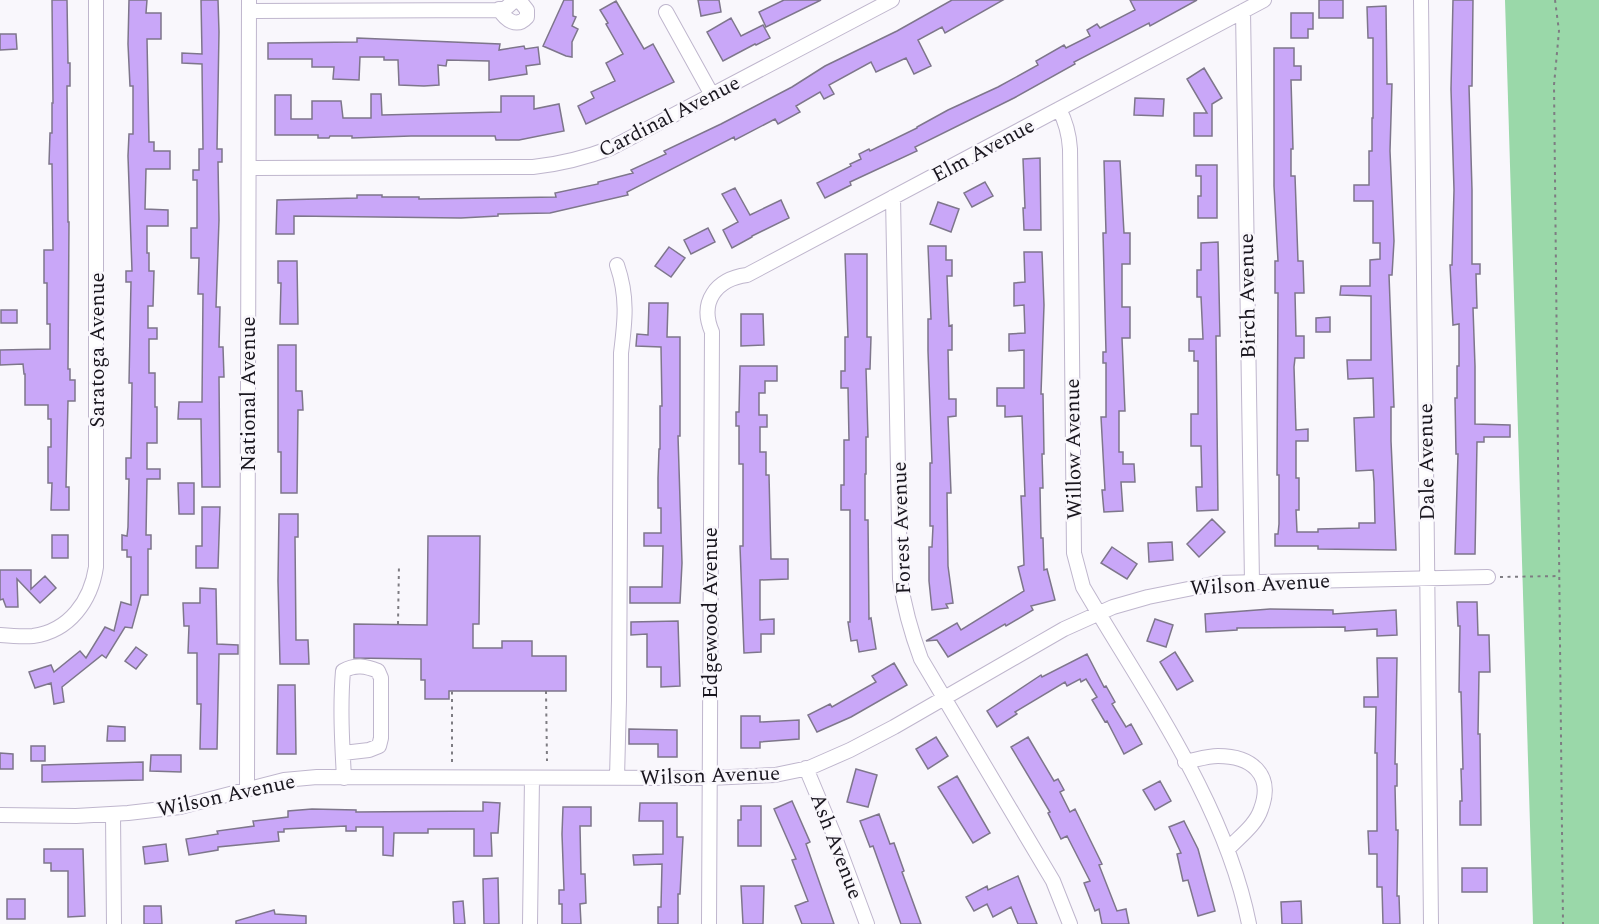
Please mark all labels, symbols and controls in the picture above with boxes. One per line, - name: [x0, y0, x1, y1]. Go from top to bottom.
- street label: Cardinal Avenue: [593, 67, 746, 166]
- street label: Elm Avenue: [926, 110, 1041, 191]
- street label: Birch Avenue: [1231, 233, 1265, 359]
- street label: Saratoga Avenue: [82, 272, 114, 428]
- street label: National Avenue: [233, 316, 265, 472]
- street label: Willow Avenue: [1057, 378, 1091, 520]
- street label: Dale Avenue: [1410, 403, 1444, 521]
- street label: Forest Avenue: [884, 461, 920, 595]
- street label: Edgewood Avenue: [695, 527, 727, 699]
- street label: Wilson Avenue: [1189, 565, 1331, 605]
- street label: Wilson Avenue: [639, 758, 781, 794]
- street label: Wilson Avenue: [154, 766, 298, 826]
- street label: Ash Avenue: [801, 789, 871, 904]

